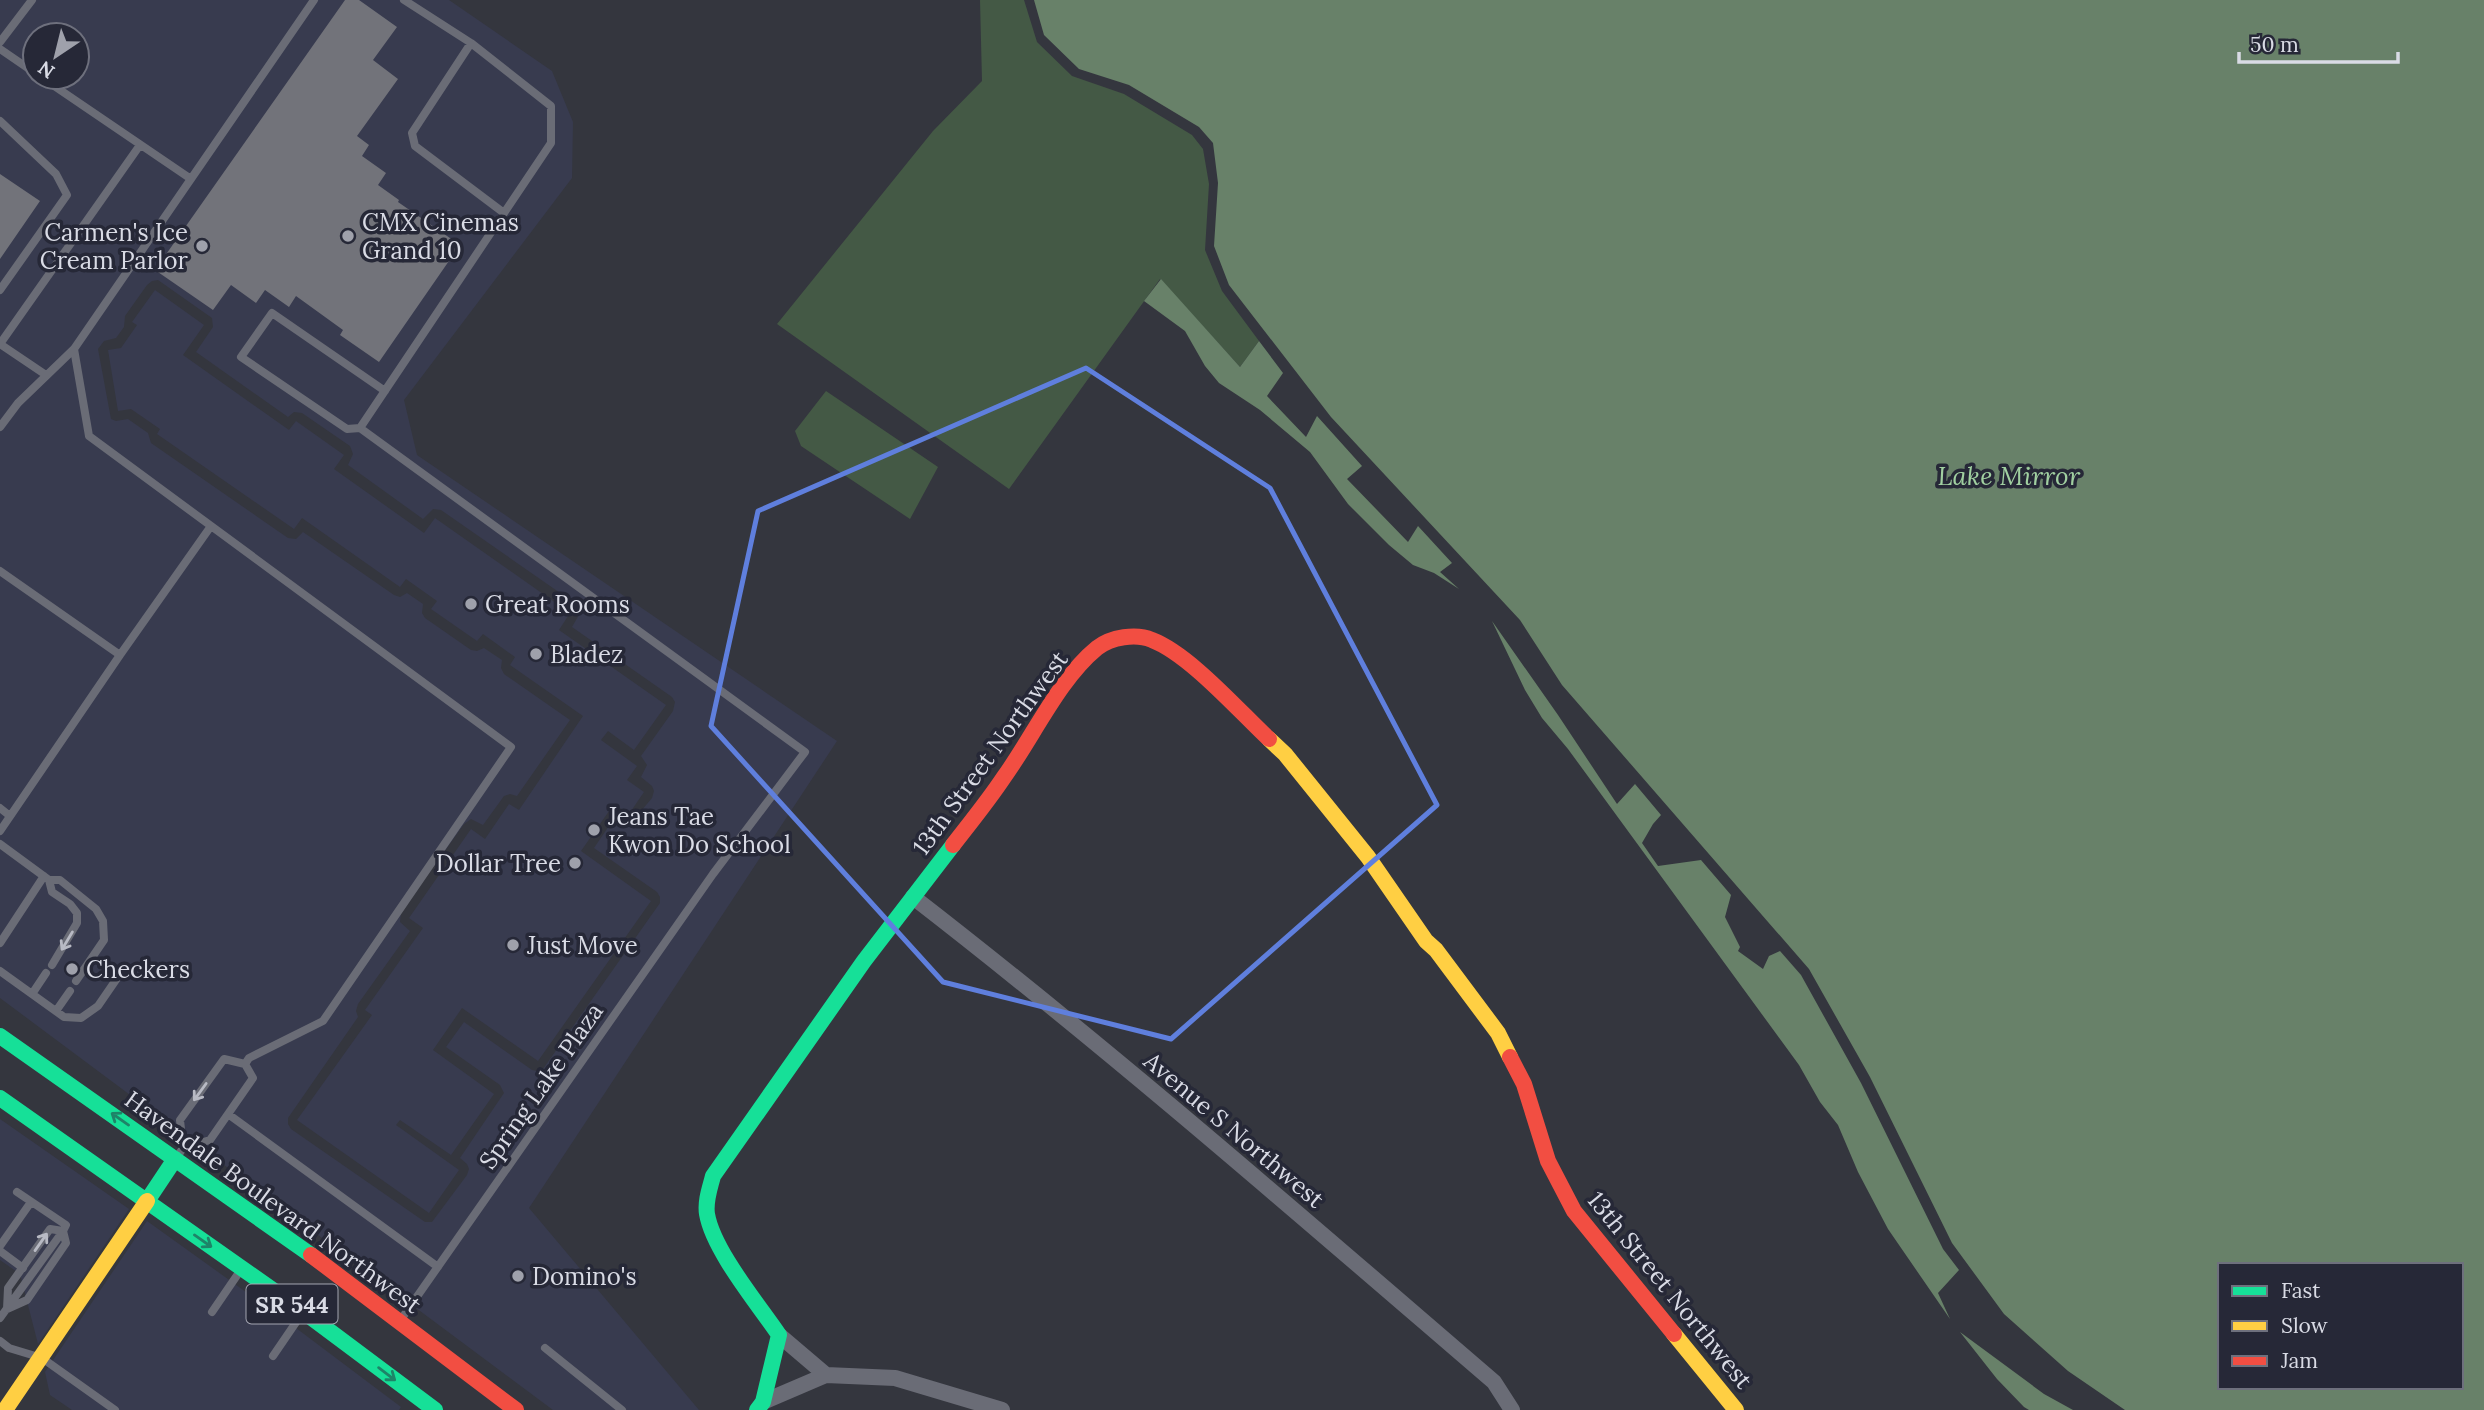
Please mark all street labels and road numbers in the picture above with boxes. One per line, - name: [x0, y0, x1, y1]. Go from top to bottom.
- street label: 13th Street Northwest: [905, 644, 1075, 861]
- street label: Spring Lake Plaza: [472, 997, 610, 1175]
- street label: Avenue S Northwest: [1137, 1045, 1331, 1215]
- street label: Havendale Boulevard Northwest: [119, 1084, 428, 1321]
- street label: 13th Street Northwest: [1581, 1185, 1760, 1395]
- road number: SR 544: [246, 1284, 338, 1324]

